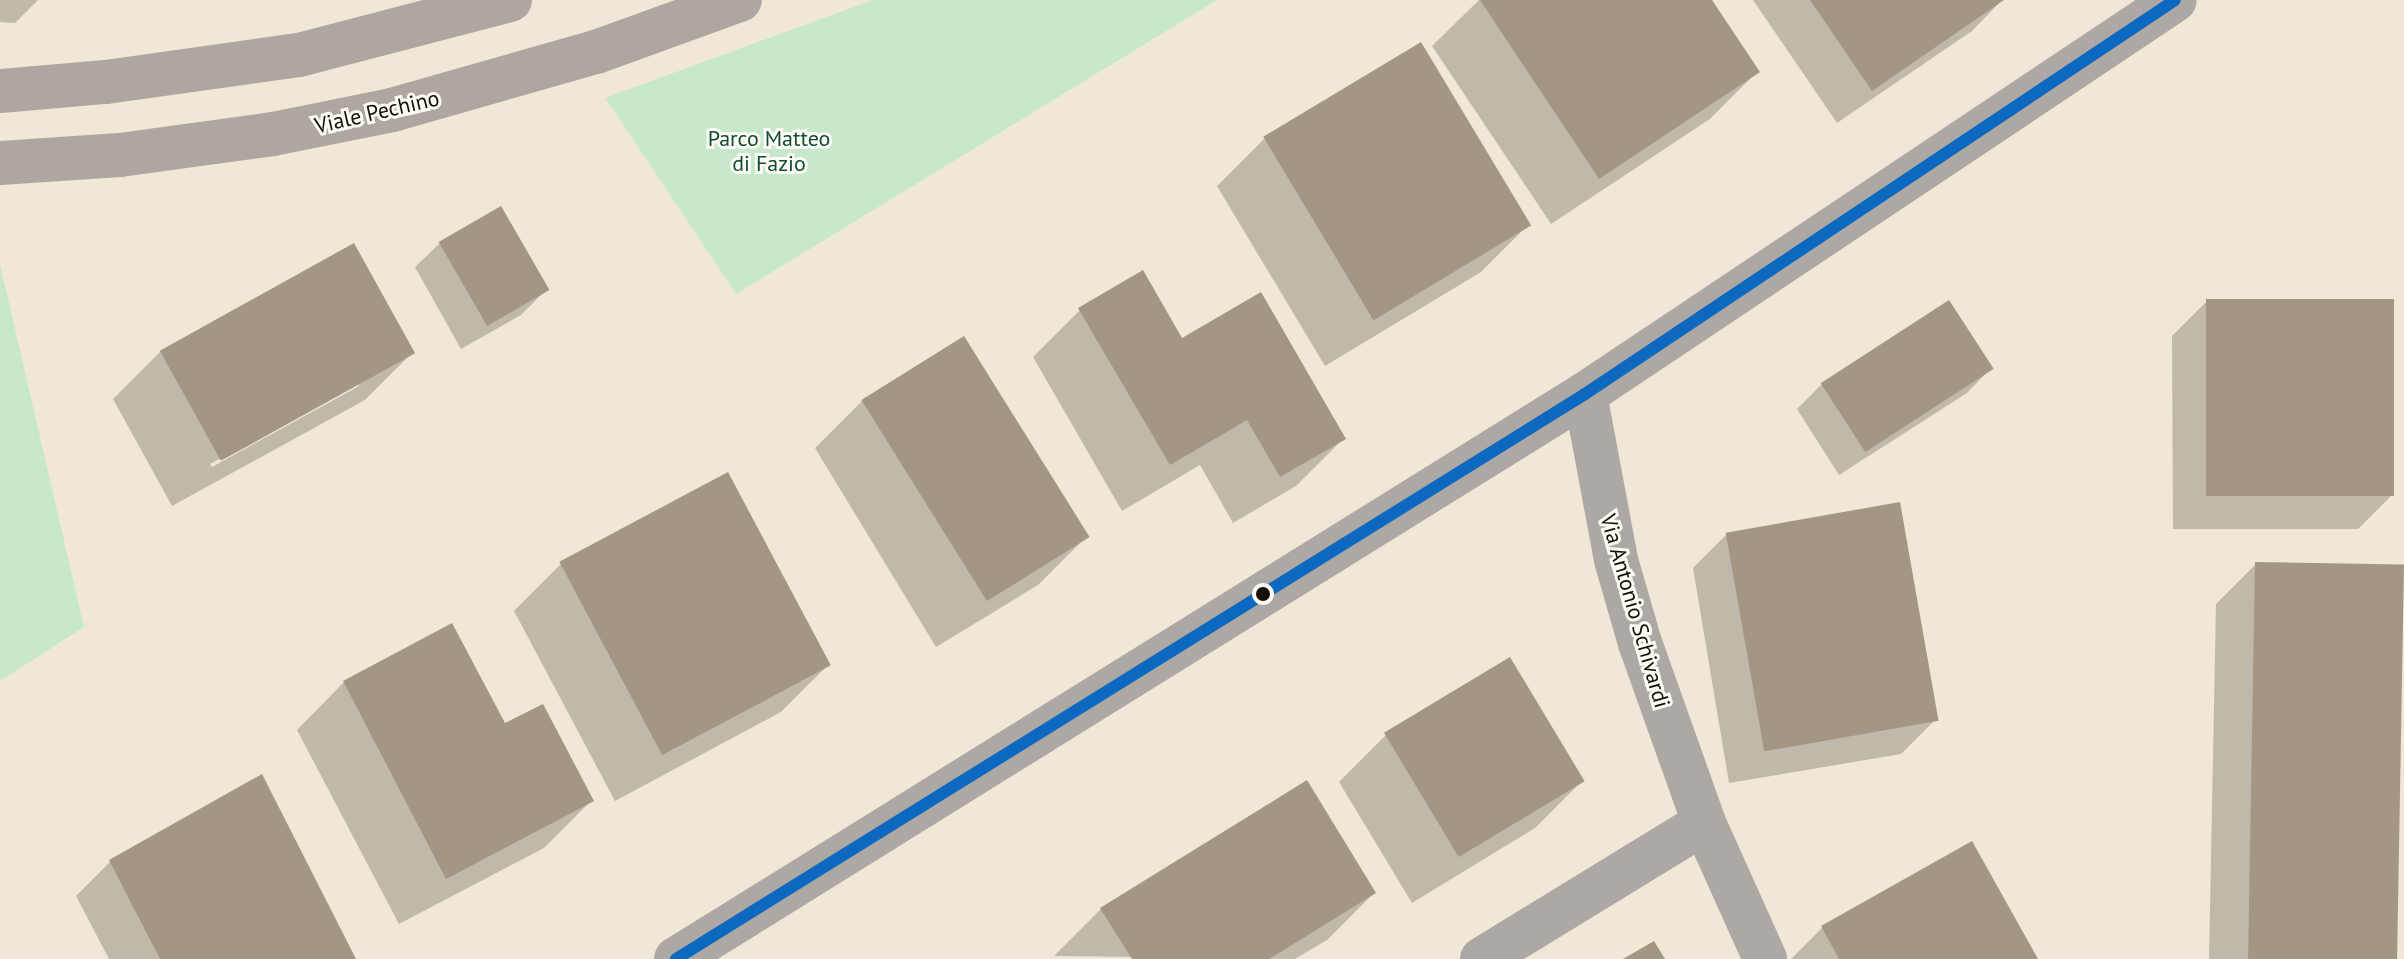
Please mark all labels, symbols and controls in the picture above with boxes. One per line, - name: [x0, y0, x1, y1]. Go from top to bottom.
- street label: Viale Pechino: [312, 85, 442, 139]
- park label: Parco Matteo di Fazio: [708, 125, 830, 176]
- street label: Via Antonio Schivardi: [1595, 511, 1675, 711]
- unlabelled marker: [1255, 586, 1271, 602]

